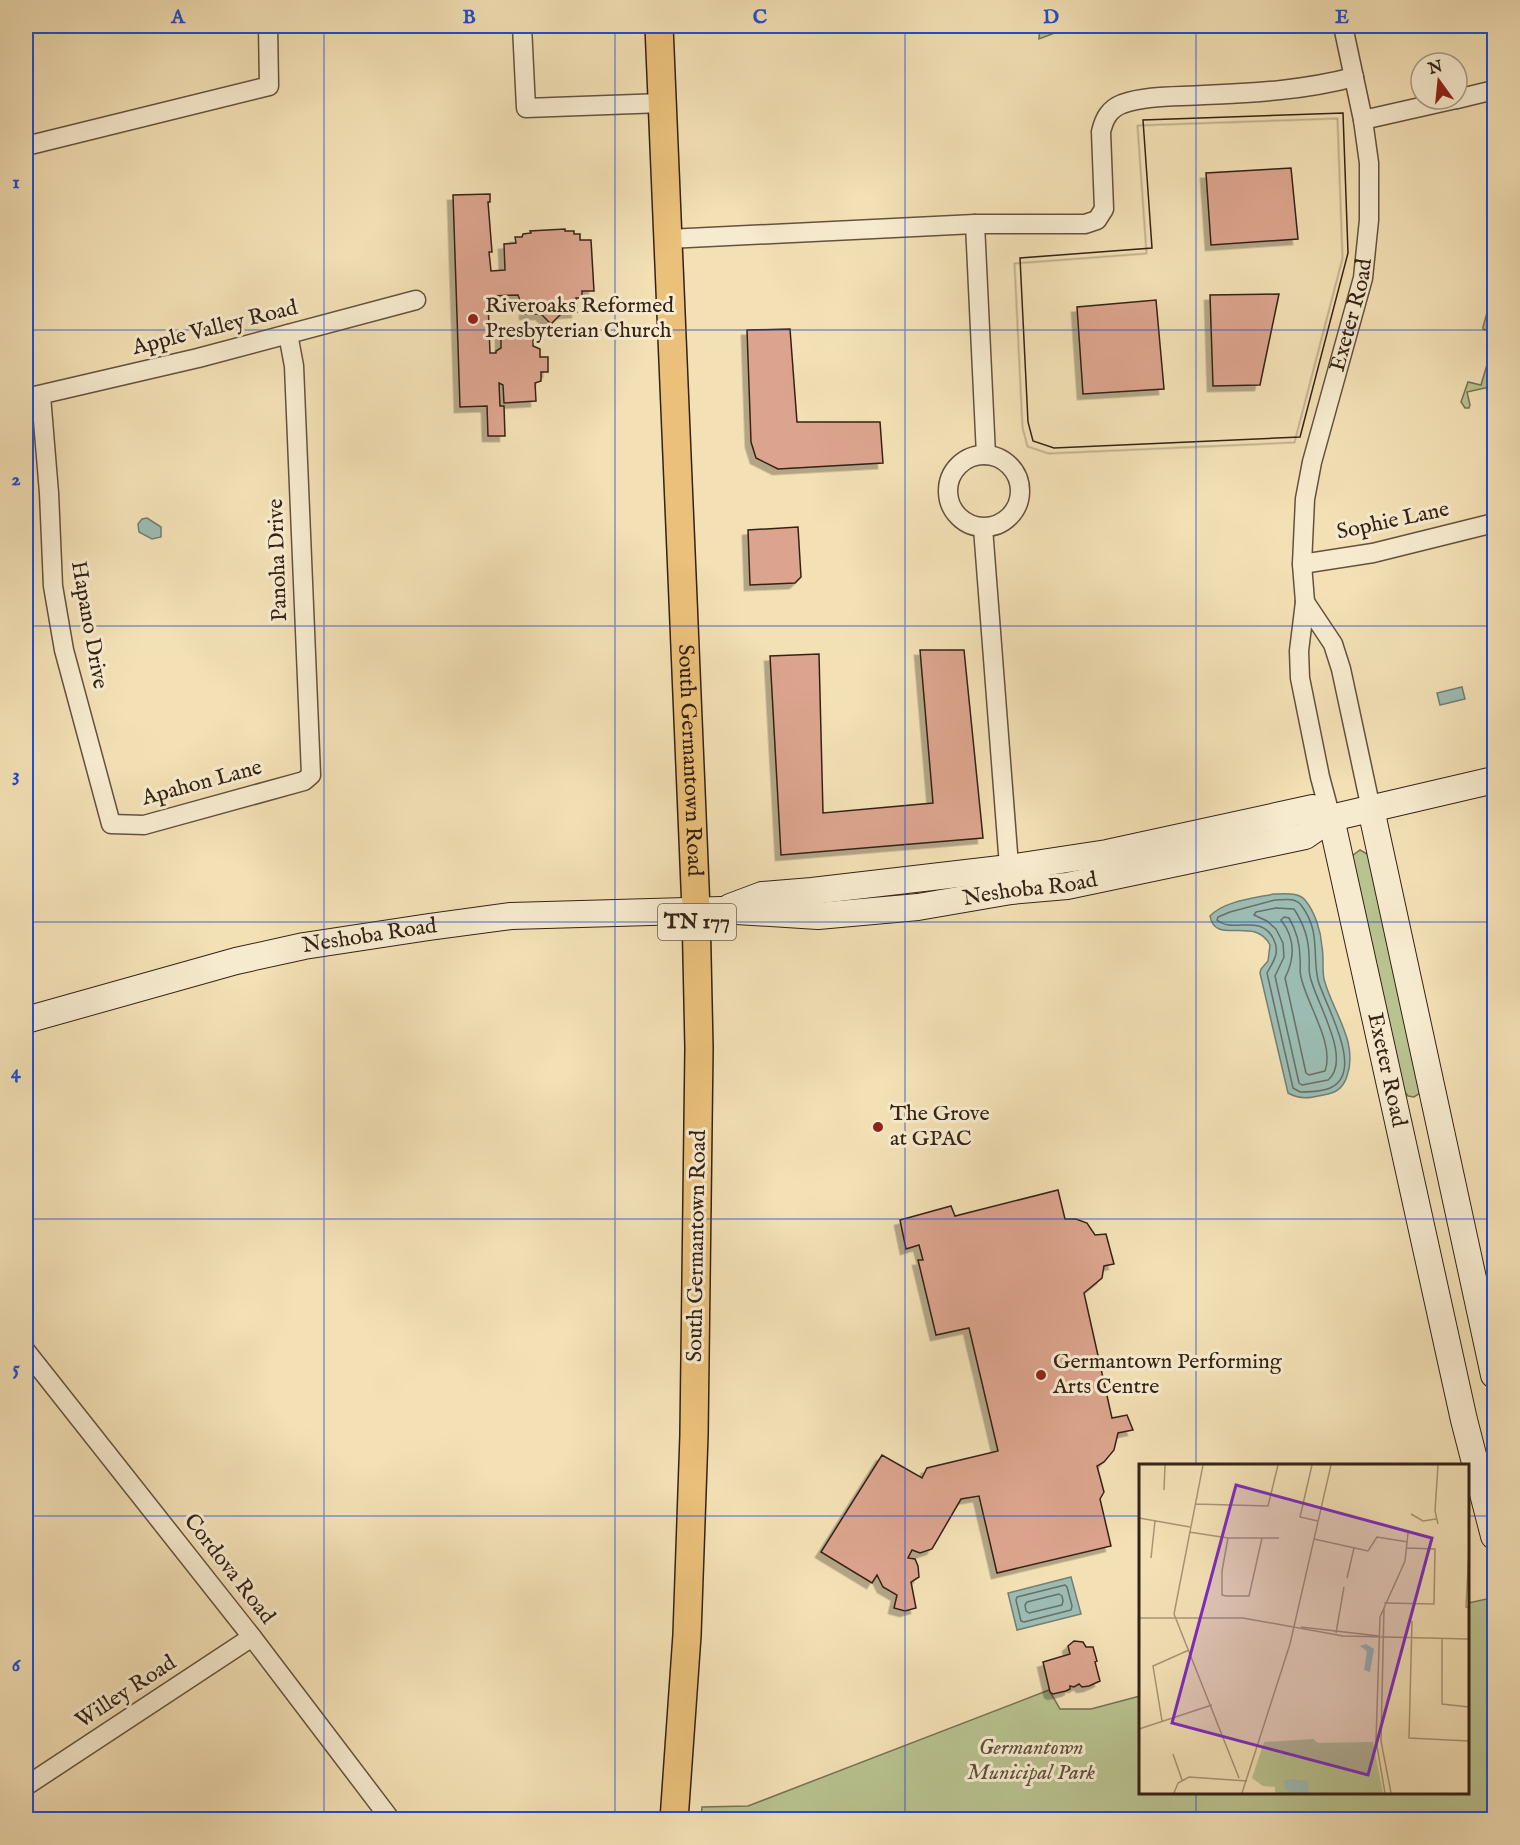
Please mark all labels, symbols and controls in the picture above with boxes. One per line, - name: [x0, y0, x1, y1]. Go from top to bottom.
- text: A: [170, 5, 186, 30]
- text: B: [462, 5, 476, 30]
- text: C: [753, 5, 767, 30]
- text: D: [1043, 5, 1059, 30]
- text: E: [1335, 5, 1349, 30]
- north arrow: [1409, 51, 1469, 111]
- text: N: [1425, 57, 1445, 80]
- text: 1: [12, 170, 20, 195]
- street label: Exeter Road: [1324, 257, 1379, 375]
- place label: Riveroaks Reformed Presbyterian Church: [485, 292, 674, 345]
- street label: Apple Valley Road: [128, 294, 301, 362]
- marker: Riveroaks Reformed Presbyterian Church: [466, 312, 480, 326]
- text: 2: [11, 467, 21, 492]
- street label: Sophie Lane: [1334, 495, 1452, 547]
- street label: Panoha Drive: [262, 498, 294, 622]
- street label: Hapano Drive: [64, 559, 114, 691]
- street label: South Germantown Road: [671, 644, 709, 877]
- street label: Apahon Lane: [138, 754, 265, 813]
- text: 3: [12, 763, 20, 788]
- street label: Neshoba Road: [961, 866, 1100, 913]
- road number: TN 177: [658, 904, 736, 940]
- street label: Neshoba Road: [300, 912, 439, 960]
- street label: Exeter Road: [1360, 1010, 1413, 1130]
- text: 4: [11, 1060, 22, 1085]
- place label: The Grove at GPAC: [890, 1100, 990, 1153]
- marker: The Grove at GPAC: [871, 1120, 885, 1134]
- street label: South Germantown Road: [681, 1129, 713, 1362]
- place label: Germantown Performing Arts Centre: [1052, 1348, 1283, 1401]
- text: 5: [12, 1356, 20, 1381]
- marker: Germantown Performing Arts Centre: [1034, 1368, 1048, 1382]
- inset map: [1139, 1464, 1469, 1794]
- street label: Cordova Road: [177, 1508, 281, 1630]
- street label: Willey Road: [70, 1649, 182, 1735]
- text: 6: [12, 1653, 22, 1678]
- park label: Germantown Municipal Park: [967, 1734, 1095, 1787]

